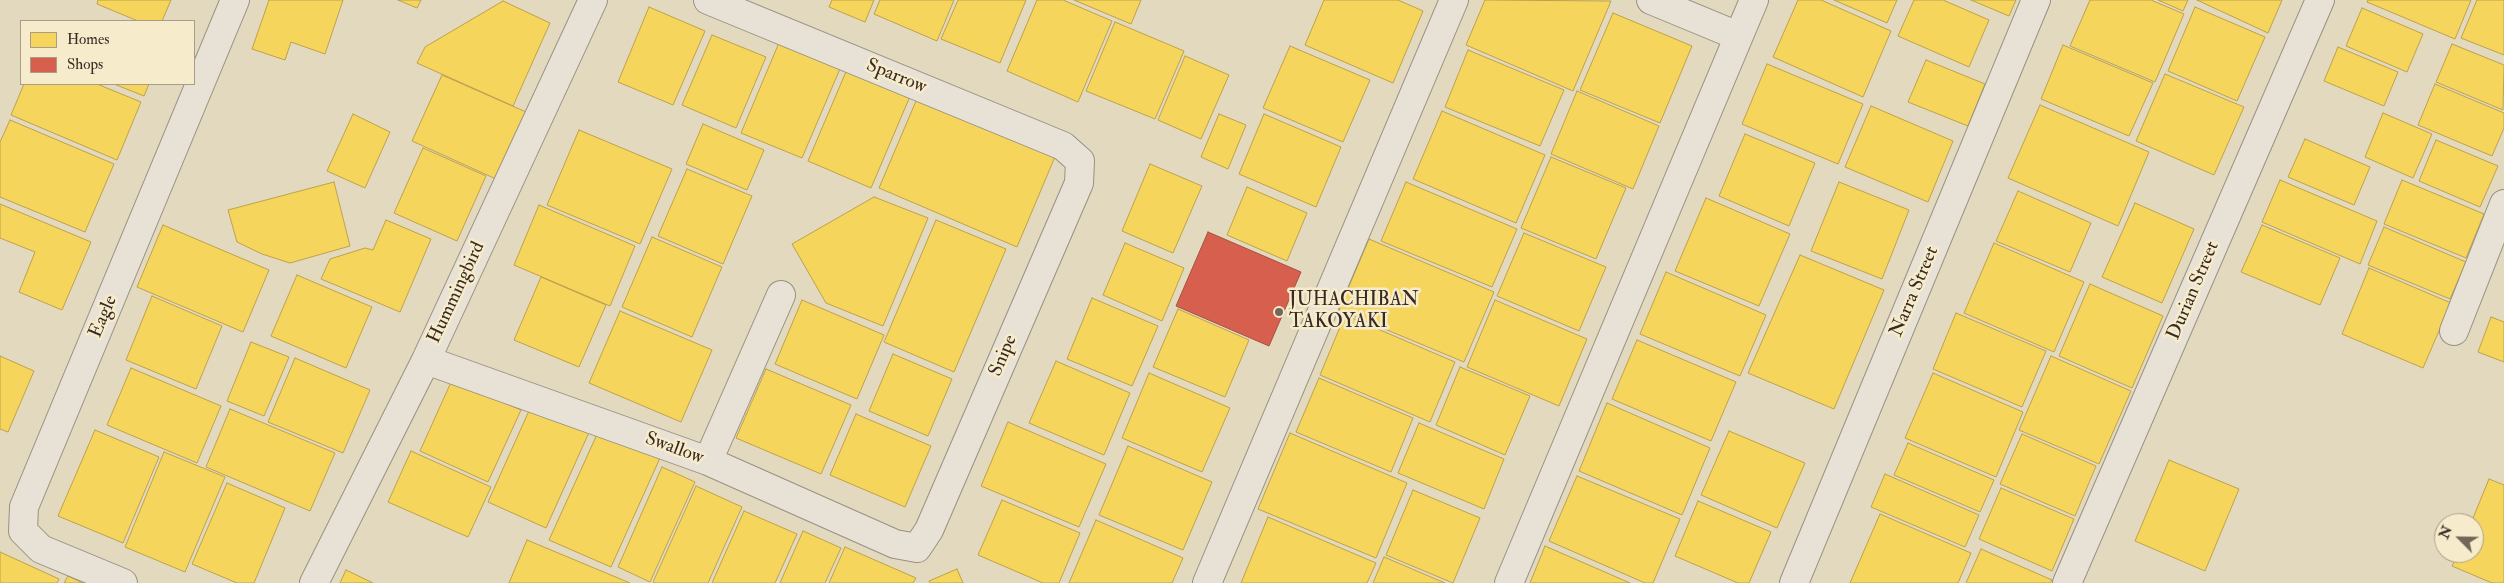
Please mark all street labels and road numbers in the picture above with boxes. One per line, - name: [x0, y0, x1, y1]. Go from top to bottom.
- street label: Sparrow: [863, 55, 929, 99]
- street label: Durian Street: [2163, 238, 2225, 344]
- street label: Hummingbird: [424, 239, 490, 347]
- street label: Narra Street: [1886, 243, 1944, 341]
- street label: Eagle: [85, 292, 123, 342]
- street label: Snipe: [985, 332, 1023, 380]
- street label: Swallow: [642, 428, 706, 470]

